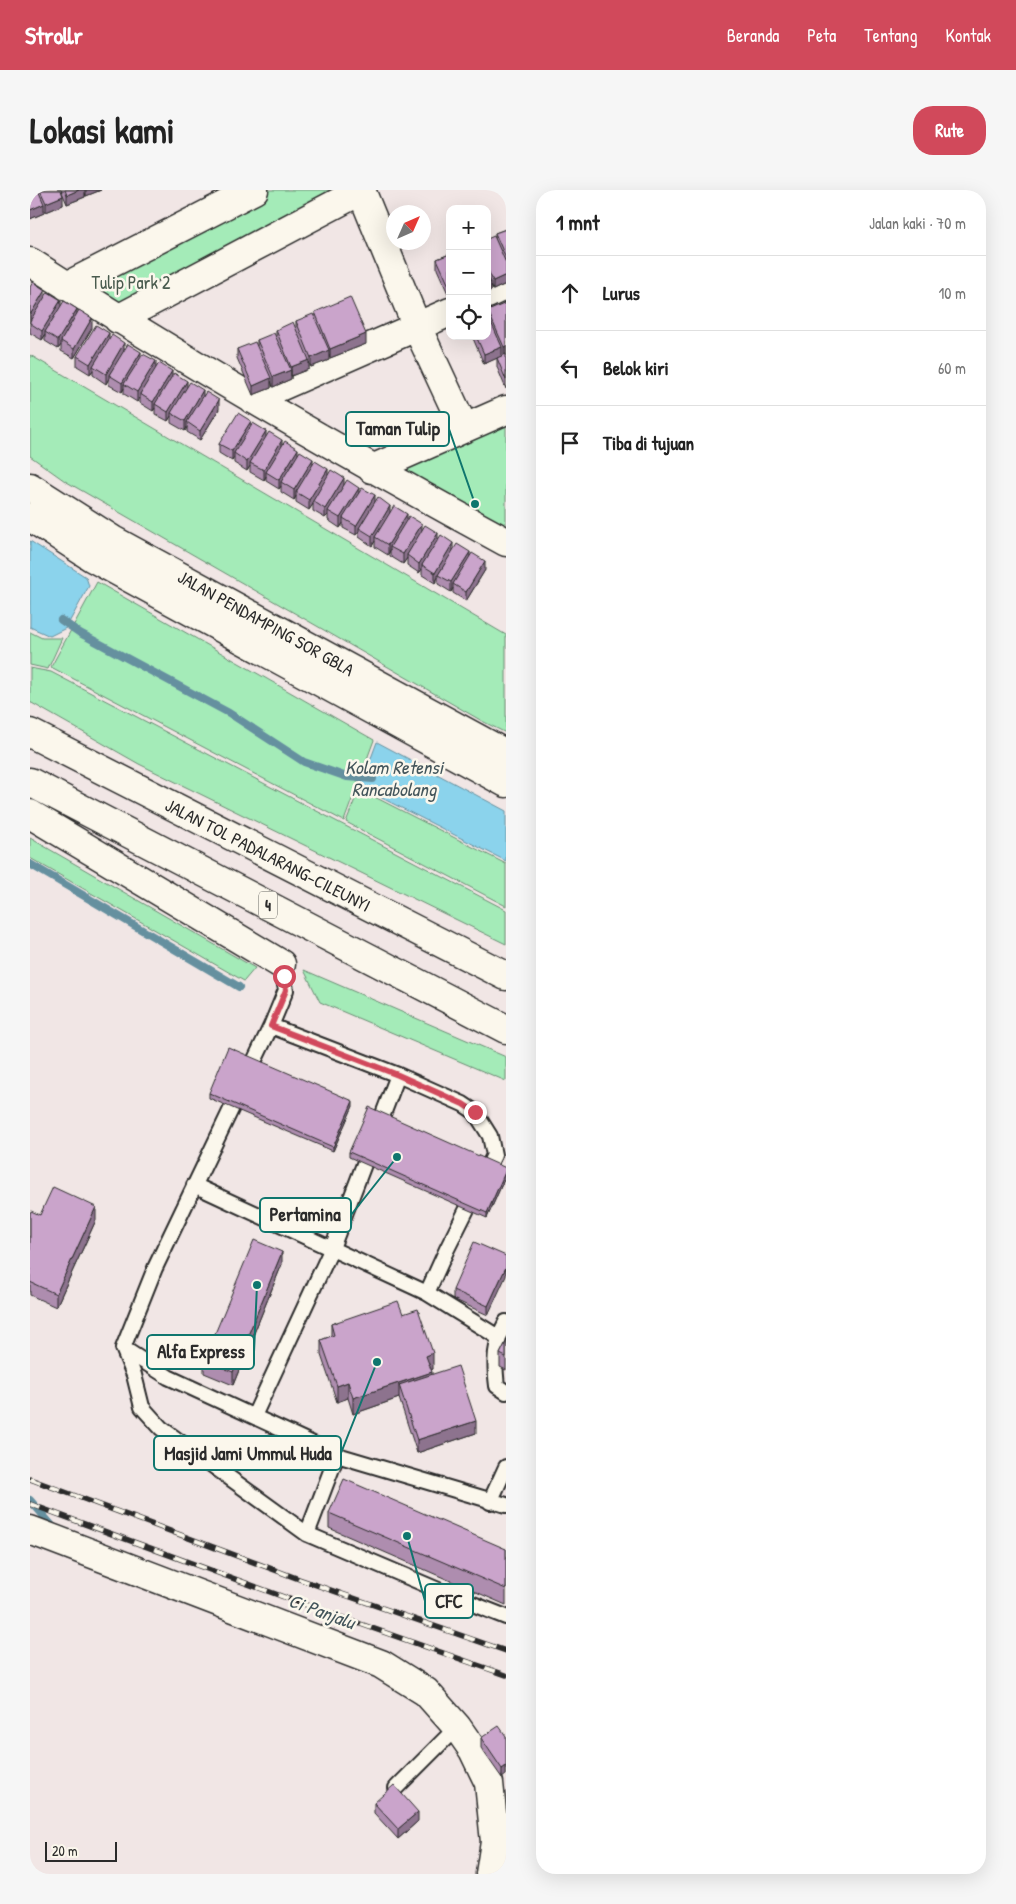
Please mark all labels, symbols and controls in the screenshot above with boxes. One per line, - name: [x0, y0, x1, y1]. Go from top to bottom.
- text: Strollr: [25, 19, 83, 51]
- text: Beranda: [727, 23, 779, 48]
- text: Peta: [807, 23, 836, 48]
- text: Tentang: [864, 23, 917, 48]
- text: Kontak: [945, 23, 991, 48]
- button: Rute: [913, 106, 986, 155]
- text: Lokasi kami: [30, 107, 175, 154]
- north arrow: [386, 205, 431, 250]
- map controls: [446, 205, 491, 340]
- button: +: [446, 205, 491, 250]
- text: 1 mnt: [556, 208, 599, 237]
- text: Jalan kaki · 70 m: [869, 212, 966, 234]
- button: −: [446, 250, 491, 295]
- park label: Tulip Park 2: [92, 270, 171, 295]
- icon: ahead: [556, 279, 584, 307]
- text: Lurus: [603, 280, 640, 306]
- text: 10 m: [938, 282, 966, 304]
- button: locate: [446, 295, 491, 340]
- icon: left: [556, 354, 584, 382]
- text: Belok kiri: [603, 355, 669, 381]
- text: 60 m: [938, 357, 966, 379]
- callout: Taman Tulip: [346, 412, 449, 446]
- text: Taman Tulip: [355, 415, 441, 442]
- icon: arrive: [556, 429, 584, 457]
- text: Tiba di tujuan: [603, 430, 694, 456]
- street label: JALAN PENDAMPING SOR GBLA: [173, 564, 359, 682]
- water label: Kolam Retensi Rancabolang: [345, 754, 445, 802]
- street label: JALAN TOL PADALARANG–CILEUNYI: [161, 792, 375, 918]
- road number: 4: [259, 892, 277, 918]
- route start: [273, 965, 296, 988]
- route end: [464, 1101, 487, 1124]
- callout: Pertamina: [260, 1198, 351, 1232]
- text: Pertamina: [269, 1201, 341, 1227]
- callout: Alfa Express: [147, 1335, 254, 1369]
- text: Alfa Express: [157, 1338, 245, 1365]
- callout: Masjid Jami Ummul Huda: [154, 1436, 341, 1470]
- text: Masjid Jami Ummul Huda: [164, 1440, 332, 1466]
- callout: CFC: [425, 1584, 473, 1618]
- water label: Ci Panjalu: [285, 1587, 360, 1635]
- text: CFC: [435, 1588, 463, 1614]
- scale bar: [45, 1839, 118, 1862]
- text: 20 m: [52, 1841, 78, 1860]

